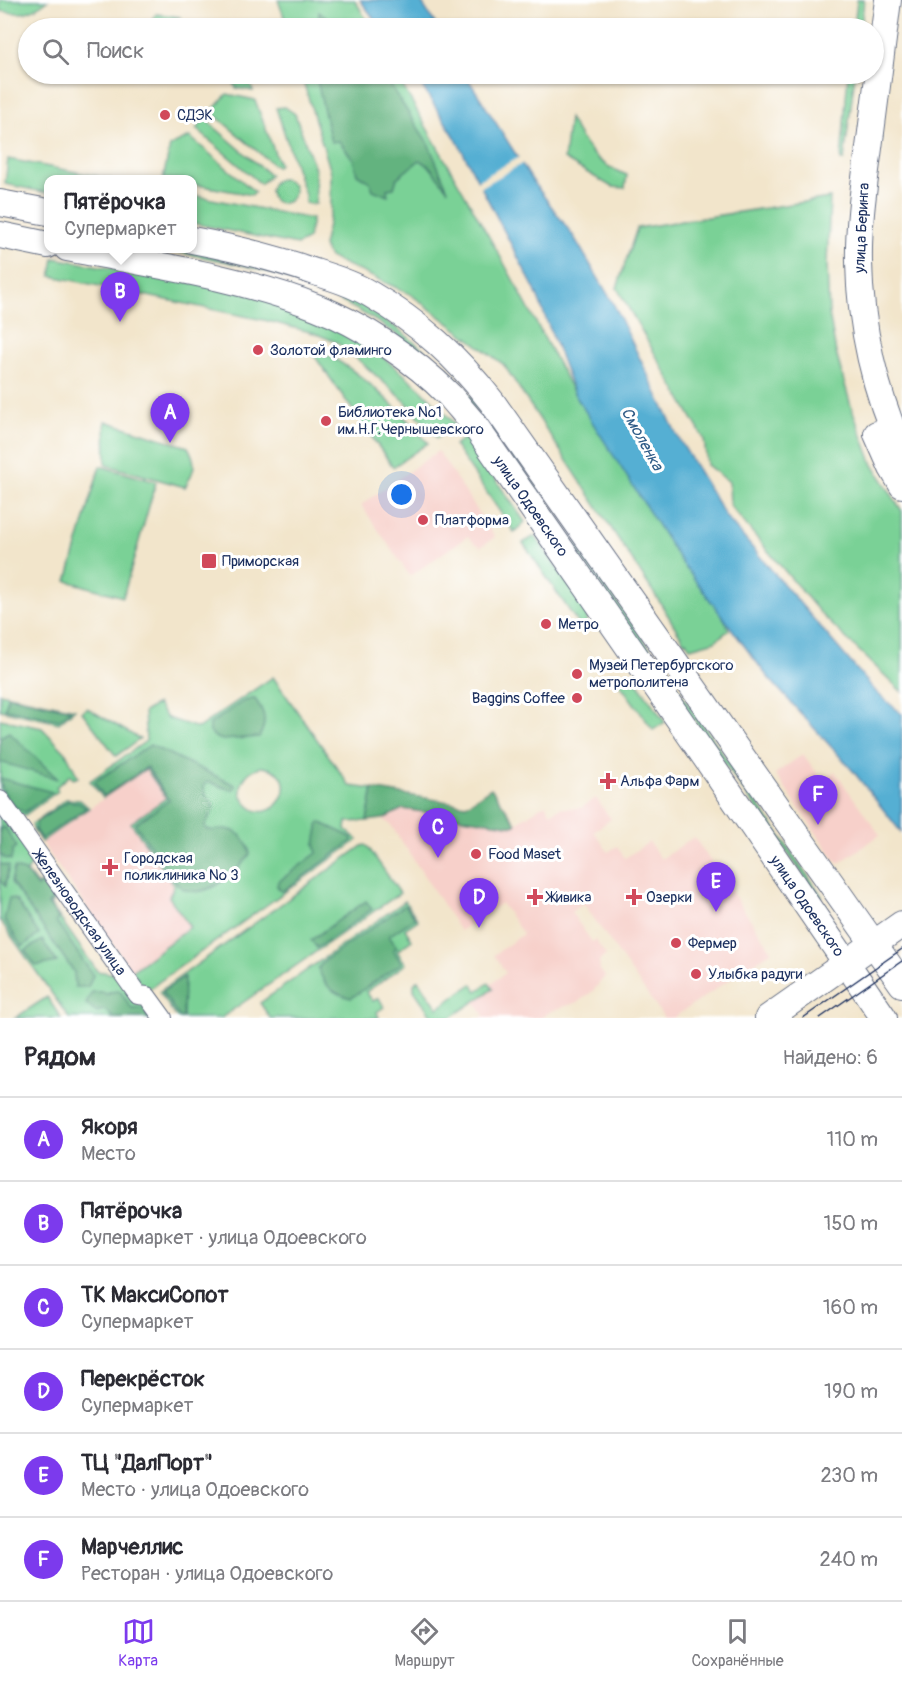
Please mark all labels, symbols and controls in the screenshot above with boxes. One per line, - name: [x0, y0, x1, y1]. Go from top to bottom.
- search box: [18, 18, 884, 84]
- icon: search: [39, 35, 72, 68]
- text: Поиск: [87, 37, 144, 65]
- place label: СДЭК: [177, 106, 213, 125]
- marker: СДЭК: [158, 108, 172, 122]
- popup: [44, 175, 197, 253]
- street label: улица Беринга: [850, 182, 874, 275]
- text: Пятёрочка: [64, 188, 166, 216]
- text: Супермаркет: [64, 216, 177, 241]
- pin: B: [100, 272, 140, 322]
- place label: Золотой фламинго: [270, 341, 392, 360]
- marker: Золотой фламинго: [251, 343, 265, 357]
- pin: A: [150, 394, 190, 443]
- place label: Библиотека №1 им.Н.Г.Чернышевского: [338, 403, 484, 439]
- water label: Смоленка: [617, 404, 668, 475]
- marker: Библиотека №1 им.Н.Г.Чернышевского: [319, 414, 333, 428]
- street label: улица Одоевского: [489, 451, 572, 560]
- your location: [387, 480, 416, 509]
- place label: Платформа: [435, 511, 509, 530]
- marker: Платформа: [416, 513, 430, 527]
- marker: Приморская: [200, 552, 218, 570]
- place label: Приморская: [222, 552, 299, 571]
- place label: Метро: [558, 615, 599, 634]
- marker: Метро: [539, 617, 553, 631]
- place label: Музей Петербургского метрополитена: [589, 656, 733, 692]
- marker: Музей Петербургского метрополитена: [570, 667, 584, 681]
- place label: Baggins Coffee: [472, 689, 566, 708]
- marker: Baggins Coffee: [570, 691, 584, 705]
- place label: Альфа Фарм: [620, 772, 699, 791]
- marker: Альфа Фарм: [601, 774, 615, 788]
- pin: F: [798, 776, 838, 825]
- pin: C: [418, 808, 458, 858]
- street label: Железноводская улица: [28, 845, 131, 979]
- place label: Food Maset: [488, 845, 562, 864]
- marker: Food Maset: [469, 847, 483, 861]
- place label: Городская поликлиника № 3: [124, 849, 239, 885]
- street label: улица Одоевского: [765, 851, 849, 960]
- marker: Городская поликлиника № 3: [101, 858, 119, 876]
- pin: E: [696, 862, 736, 912]
- pin: D: [460, 878, 498, 928]
- place label: Живика: [545, 888, 591, 907]
- place label: Озерки: [646, 888, 692, 907]
- marker: Живика: [528, 890, 542, 904]
- marker: Озерки: [627, 890, 641, 904]
- place label: Фермер: [688, 934, 737, 953]
- marker: Фермер: [669, 936, 683, 950]
- place label: Улыбка радуги: [708, 965, 803, 984]
- marker: Улыбка радуги: [689, 967, 703, 981]
- text: Рядом: [24, 1041, 96, 1073]
- text: Найдено: 6: [783, 1045, 878, 1070]
- text: Якоря: [81, 1113, 138, 1141]
- text: A: [37, 1127, 50, 1152]
- text: 110 m: [827, 1127, 878, 1152]
- text: Место: [81, 1141, 136, 1166]
- text: Пятёрочка: [81, 1197, 182, 1225]
- text: B: [38, 1211, 49, 1236]
- text: 150 m: [824, 1211, 878, 1236]
- text: Супермаркет · улица Одоевского: [81, 1225, 367, 1250]
- text: ТК МаксиСопот: [81, 1281, 228, 1309]
- text: C: [37, 1295, 50, 1320]
- text: 160 m: [823, 1295, 878, 1320]
- text: Супермаркет: [81, 1309, 193, 1334]
- text: Перекрёсток: [81, 1365, 205, 1393]
- text: D: [37, 1379, 50, 1404]
- text: 190 m: [824, 1379, 878, 1404]
- text: Супермаркет: [81, 1393, 193, 1418]
- text: ТЦ "ДалПорт": [81, 1449, 213, 1477]
- text: E: [38, 1463, 49, 1488]
- text: 230 m: [821, 1463, 878, 1488]
- text: Место · улица Одоевского: [81, 1477, 309, 1502]
- text: Марчеллис: [81, 1533, 184, 1561]
- text: F: [37, 1547, 50, 1572]
- text: 240 m: [819, 1547, 878, 1572]
- text: Ресторан · улица Одоевского: [81, 1561, 333, 1586]
- tab: Карта: [118, 1615, 158, 1671]
- tab: Маршрут: [395, 1615, 455, 1671]
- tab: Сохранённые: [691, 1615, 784, 1671]

